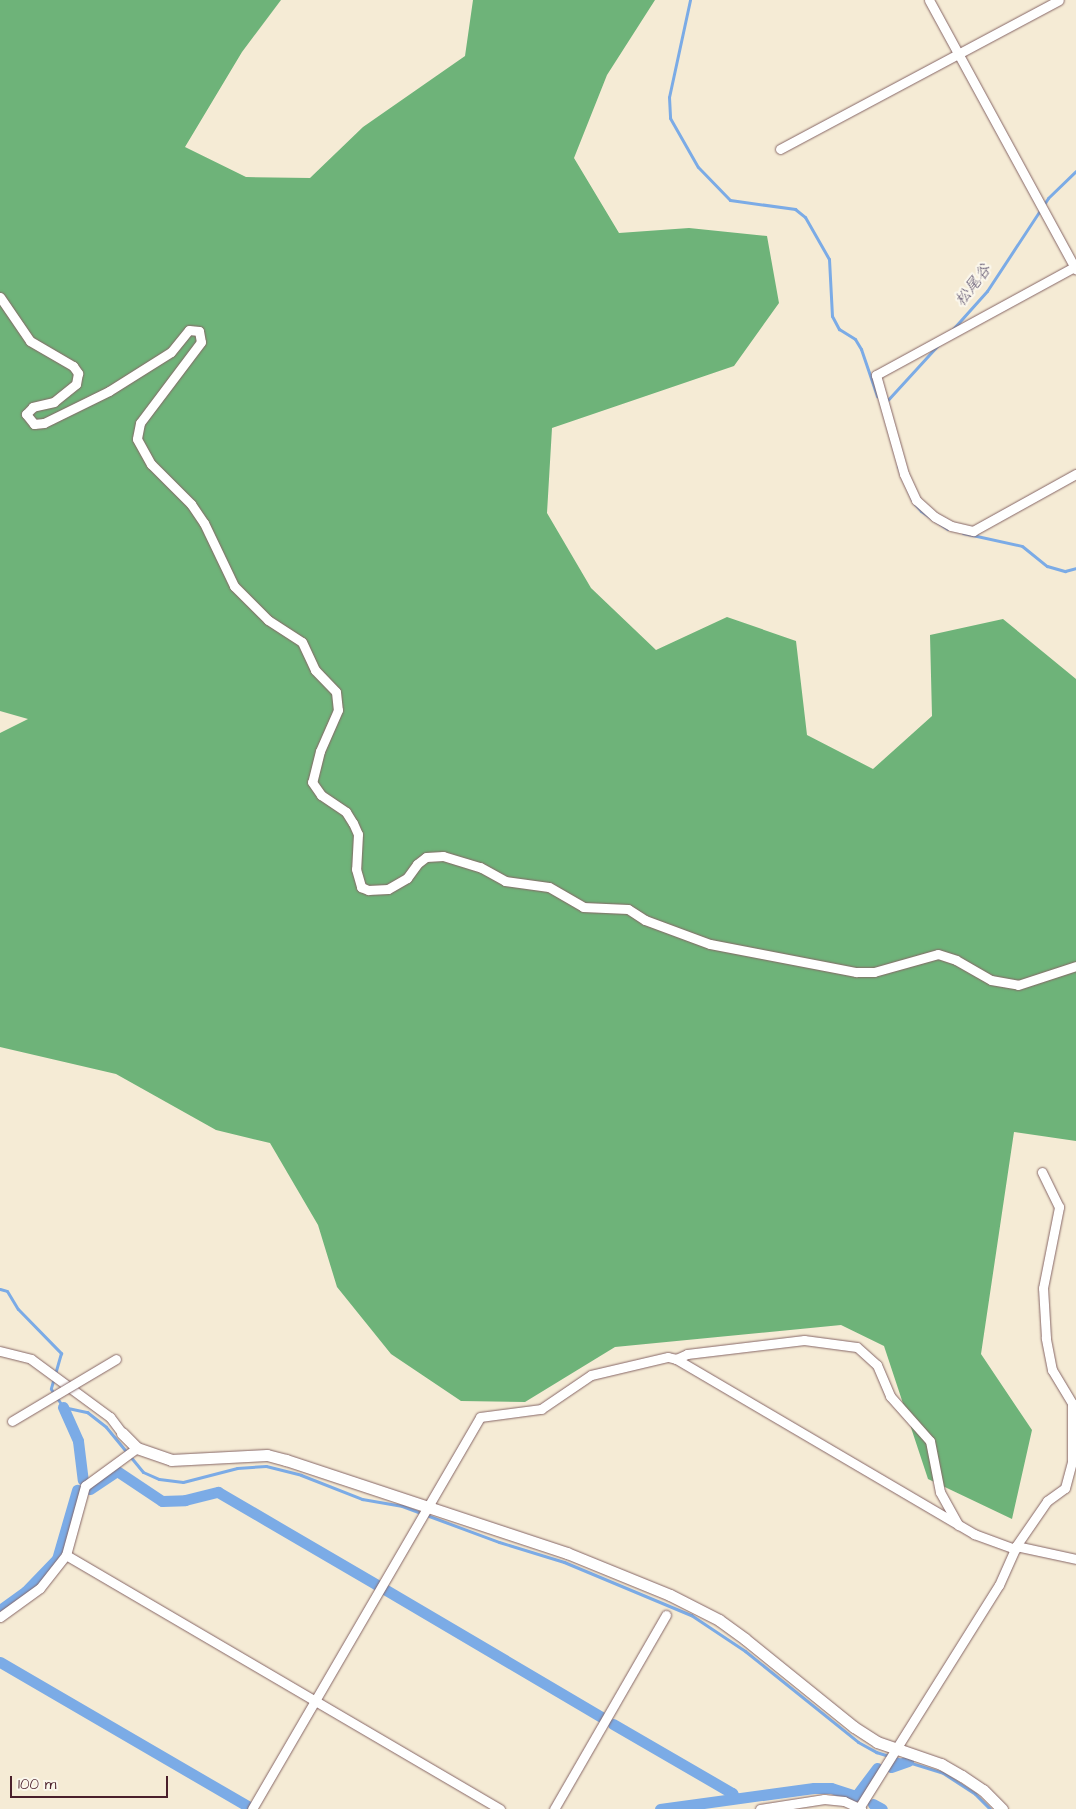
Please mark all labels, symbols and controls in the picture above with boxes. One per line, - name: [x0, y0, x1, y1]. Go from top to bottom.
- water label: 松尾谷: [951, 260, 995, 310]
- scale bar: [12, 1766, 170, 1798]
- text: 100 m: [18, 1774, 57, 1795]

